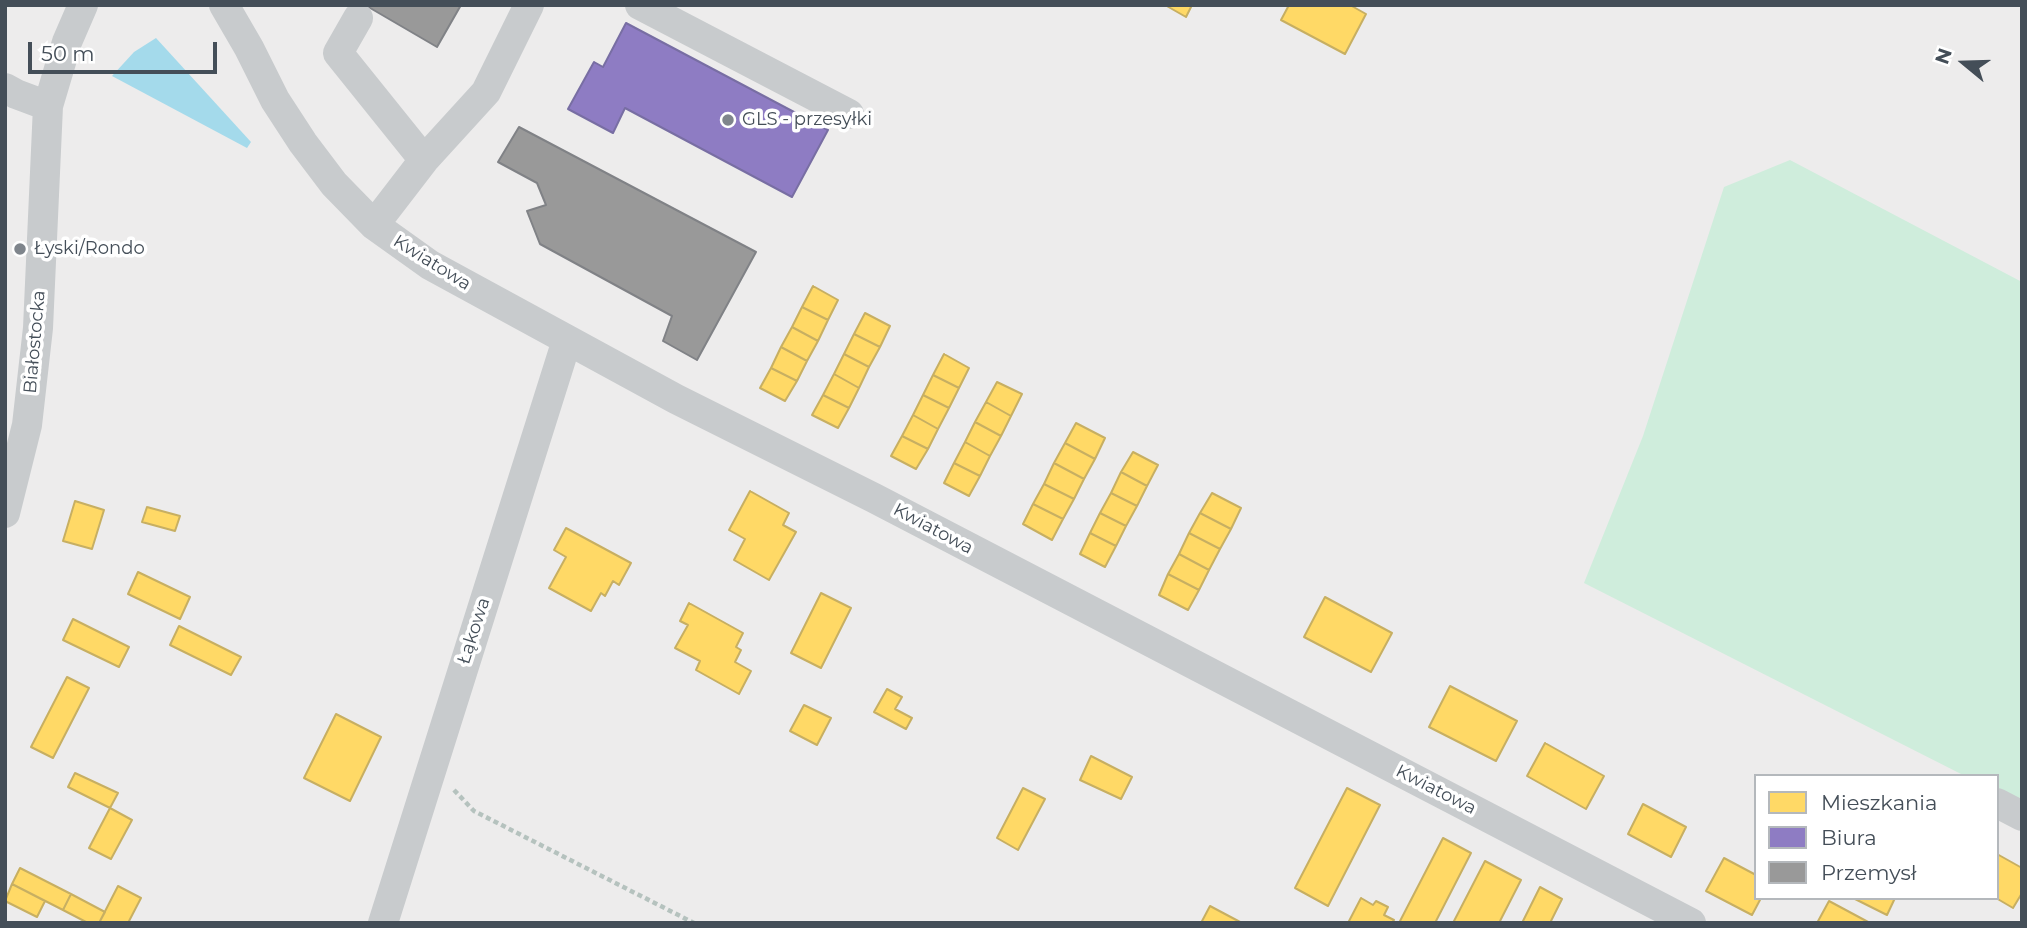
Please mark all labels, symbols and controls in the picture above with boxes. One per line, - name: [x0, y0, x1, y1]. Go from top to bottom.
- scale bar: [32, 28, 220, 72]
- north arrow: [1929, 28, 1999, 98]
- text: 50 m: [41, 41, 95, 66]
- text: N: [1930, 45, 1957, 67]
- place label: GLS - przesyłki: [742, 109, 872, 131]
- marker: GLS - przesyłki: [720, 112, 736, 128]
- street label: Kwiatowa: [389, 231, 475, 295]
- place label: Łyski/Rondo: [34, 238, 145, 260]
- marker: Łyski/Rondo: [12, 241, 28, 257]
- street label: Białostocka: [20, 289, 50, 395]
- street label: Kwiatowa: [889, 499, 977, 559]
- street label: Łąkowa: [453, 595, 495, 667]
- street label: Kwiatowa: [1392, 761, 1480, 819]
- legend: [1754, 774, 1999, 900]
- text: Mieszkania: [1821, 790, 1937, 815]
- text: Biura: [1821, 825, 1877, 850]
- text: Przemysł: [1821, 860, 1917, 885]

